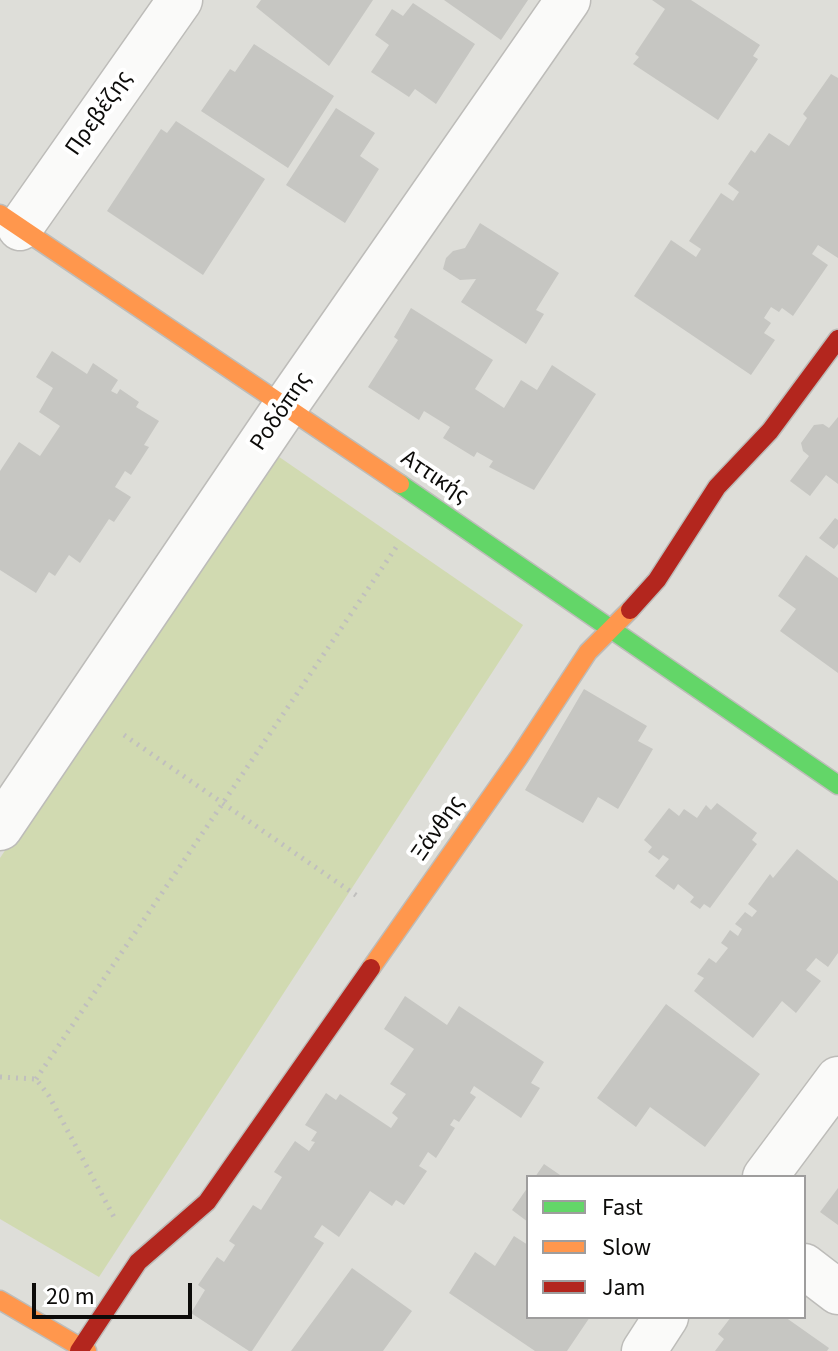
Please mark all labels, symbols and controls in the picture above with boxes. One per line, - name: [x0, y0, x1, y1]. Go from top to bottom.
- street label: Πρεβέζης: [60, 66, 140, 162]
- street label: Ροδόπης: [245, 367, 319, 457]
- street label: Αττικής: [395, 445, 473, 511]
- street label: Ξάνθης: [406, 791, 472, 867]
- legend: [526, 1175, 806, 1319]
- text: Fast: [602, 1190, 643, 1225]
- text: Slow: [602, 1230, 651, 1265]
- scale bar: [36, 1267, 196, 1317]
- text: Jam: [602, 1270, 646, 1305]
- text: 20 m: [46, 1279, 95, 1314]

